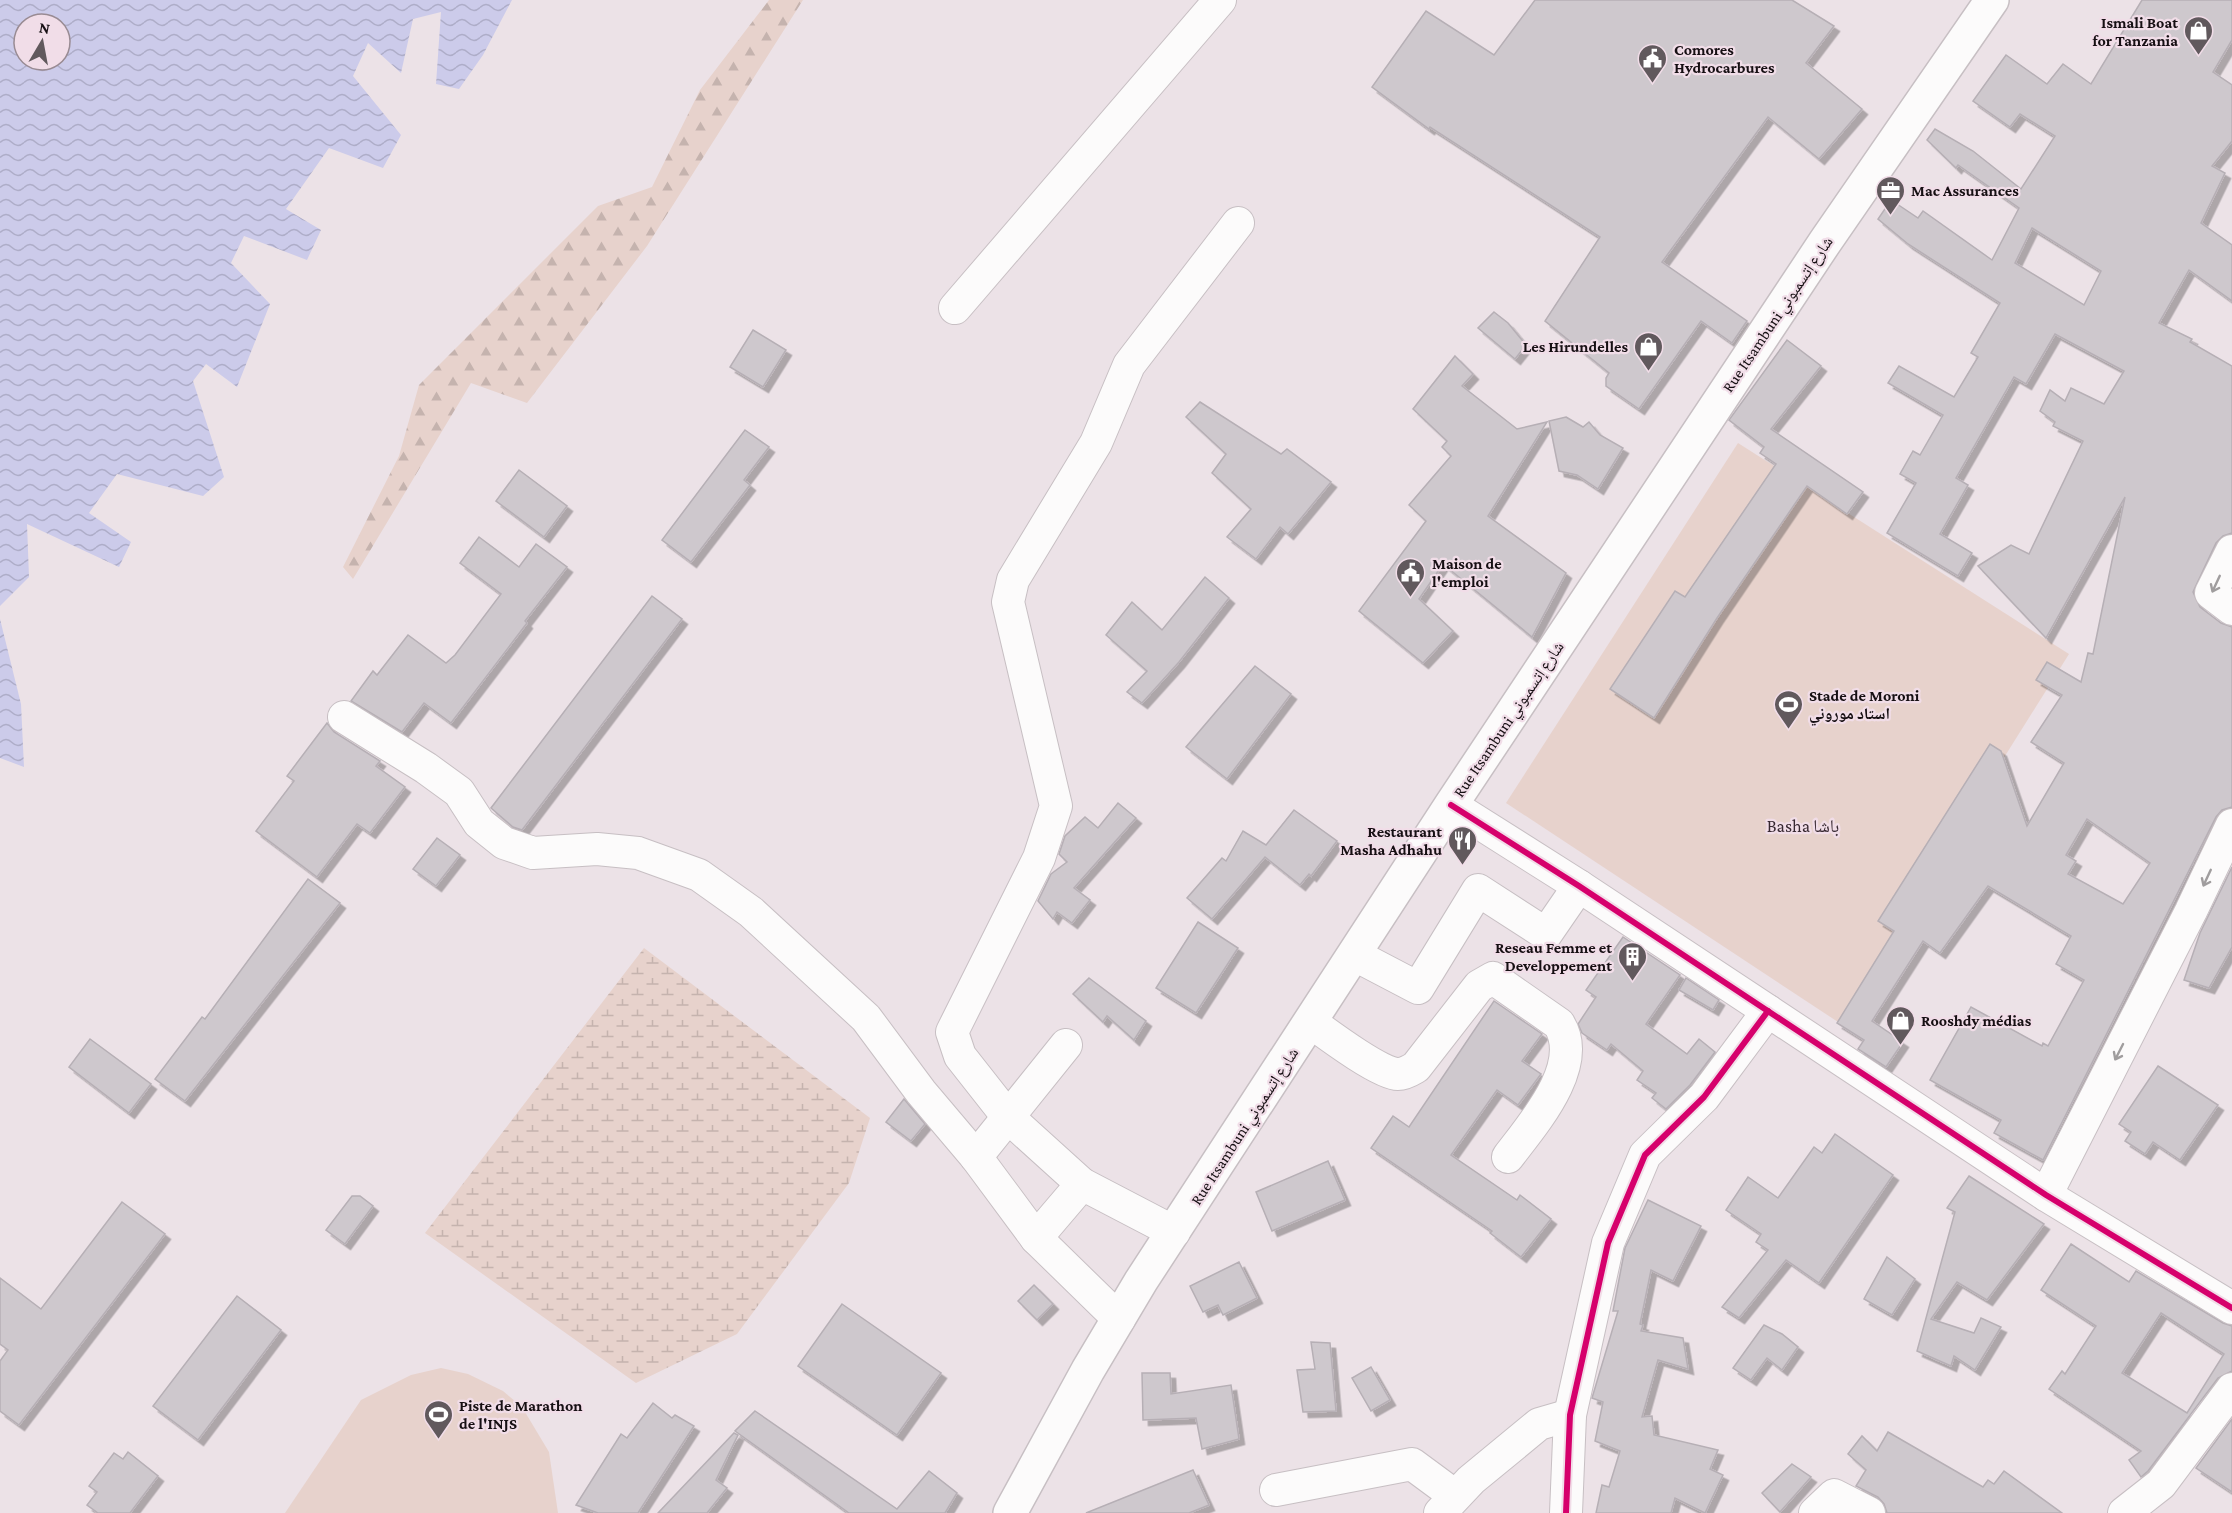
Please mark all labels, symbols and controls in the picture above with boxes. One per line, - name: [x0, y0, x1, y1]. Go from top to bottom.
- north arrow: [12, 12, 72, 72]
- place label: Ismali Boat for Tanzania: [2092, 14, 2178, 49]
- shop icon: Ismali Boat for Tanzania: [2183, 15, 2215, 57]
- text: N: [38, 18, 51, 37]
- place label: Comores Hydrocarbures: [1674, 41, 1775, 76]
- public building icon: Comores Hydrocarbures: [1637, 42, 1669, 84]
- office icon: Mac Assurances: [1874, 174, 1906, 216]
- place label: Mac Assurances: [1911, 182, 2019, 199]
- street label: Rue Itsambuni شارع إتسمبوني: [1719, 233, 1839, 397]
- shop icon: Les Hirundelles: [1633, 330, 1665, 372]
- place label: Les Hirundelles: [1523, 338, 1628, 355]
- place label: Maison de l'emploi: [1432, 555, 1502, 590]
- public building icon: Maison de l'emploi: [1395, 556, 1427, 598]
- one-way arrow: [2210, 574, 2221, 592]
- street label: Rue Itsambuni شارع إتسمبوني: [1450, 638, 1570, 802]
- place label: Stade de Moroni استاد موروني: [1809, 687, 1920, 726]
- sports icon: Stade de Moroni استاد موروني: [1772, 688, 1804, 730]
- district label: Basha باشا: [1767, 816, 1839, 837]
- place label: Restaurant Masha Adhahu: [1340, 823, 1442, 858]
- restaurant icon: Restaurant Masha Adhahu: [1447, 824, 1479, 866]
- one-way arrow: [2200, 869, 2212, 887]
- place label: Reseau Femme et Developpement: [1495, 939, 1612, 974]
- building icon: Reseau Femme et Developpement: [1617, 940, 1649, 982]
- shop icon: Rooshdy médias: [1884, 1004, 1916, 1046]
- place label: Rooshdy médias: [1921, 1012, 2032, 1029]
- one-way arrow: [2113, 1043, 2124, 1061]
- street label: Rue Itsambuni شارع إتسمبوني: [1187, 1045, 1305, 1210]
- place label: Piste de Marathon de l'INJS: [459, 1397, 582, 1432]
- sports icon: Piste de Marathon de l'INJS: [422, 1398, 454, 1440]

